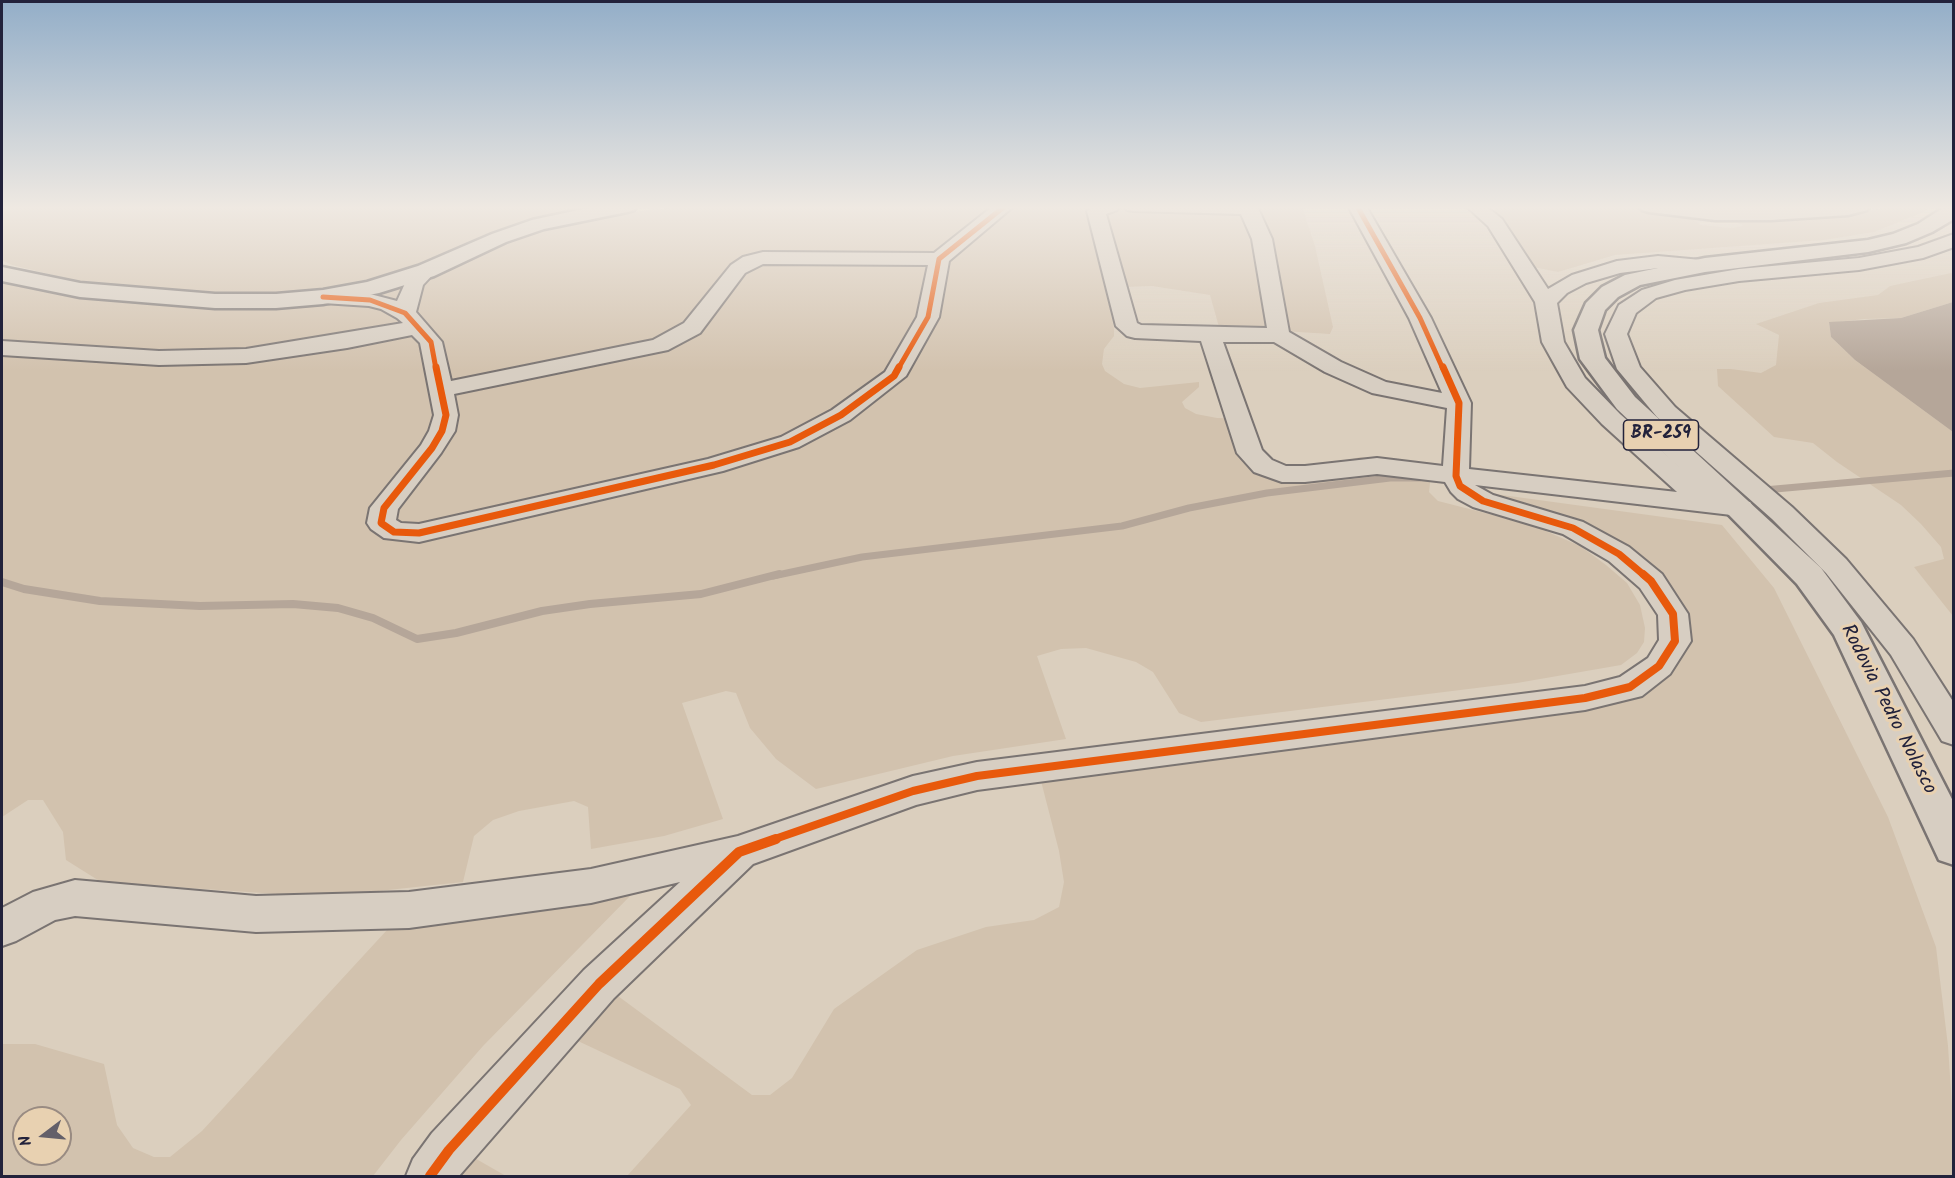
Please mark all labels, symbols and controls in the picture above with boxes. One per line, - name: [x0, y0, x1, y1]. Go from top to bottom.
- road number: BR-259: [1624, 420, 1698, 450]
- street label: Rodovia Pedro Nolasco: [1834, 621, 1940, 799]
- north arrow: [12, 1106, 72, 1166]
- text: N: [13, 1132, 40, 1149]

